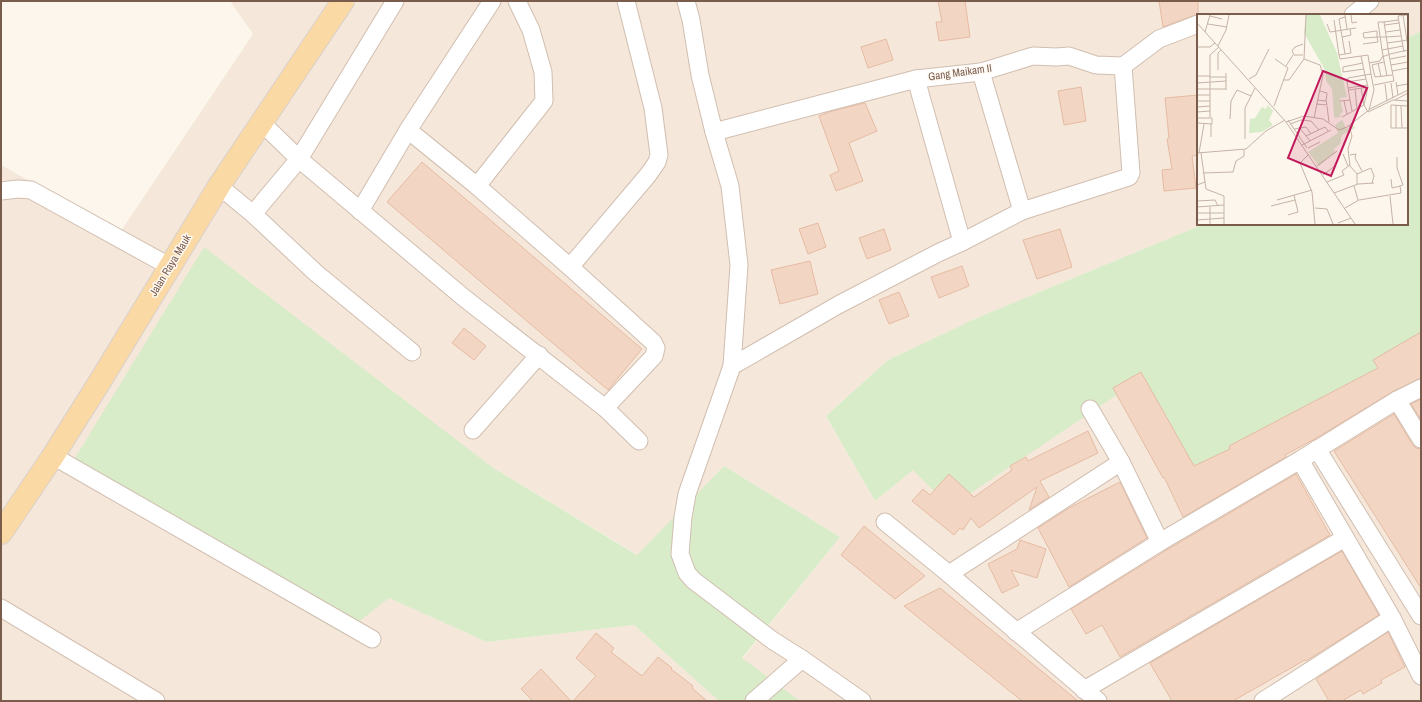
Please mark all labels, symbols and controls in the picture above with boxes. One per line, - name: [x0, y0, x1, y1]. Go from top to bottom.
- inset map: [1197, 14, 1408, 225]
- street label: Gang Maikam II: [927, 61, 993, 83]
- street label: Jalan Raya Mauk: [146, 231, 194, 298]

